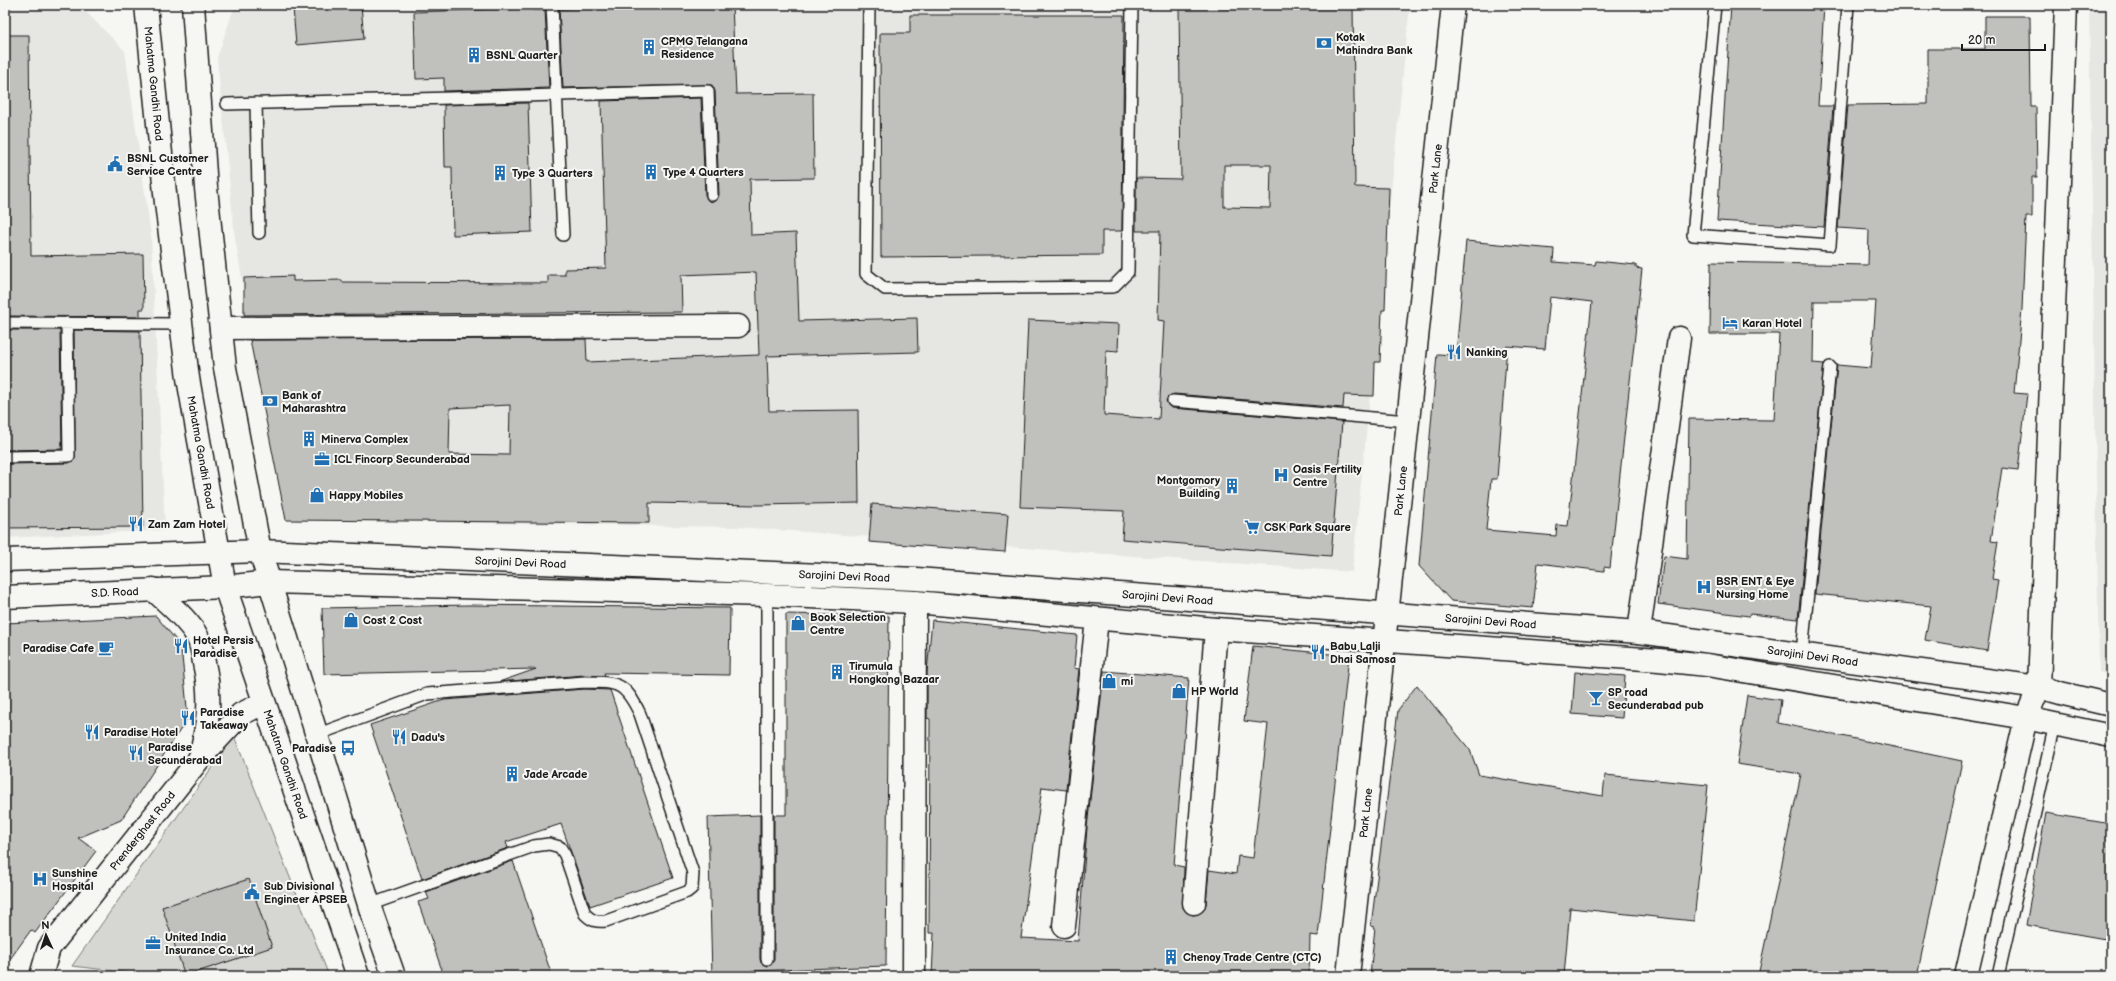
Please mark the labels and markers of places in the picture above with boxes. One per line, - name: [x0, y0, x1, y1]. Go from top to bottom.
- place label: Kotak Mahindra Bank: [1336, 31, 1413, 57]
- bank icon: Kotak Mahindra Bank: [1315, 34, 1333, 52]
- place label: CPMG Telangana Residence: [661, 35, 748, 61]
- building icon: CPMG Telangana Residence: [640, 38, 658, 56]
- building icon: BSNL Quarter: [465, 46, 483, 64]
- place label: BSNL Quarter: [486, 49, 558, 62]
- place label: BSNL Customer Service Centre: [127, 152, 209, 178]
- public building icon: BSNL Customer Service Centre: [106, 155, 124, 173]
- building icon: Type 4 Quarters: [642, 163, 660, 181]
- building icon: Type 3 Quarters: [491, 164, 509, 182]
- place label: Type 4 Quarters: [663, 166, 744, 179]
- place label: Type 3 Quarters: [512, 167, 593, 180]
- hotel icon: Karan Hotel: [1721, 314, 1739, 332]
- place label: Karan Hotel: [1742, 317, 1802, 330]
- restaurant icon: Nanking: [1445, 343, 1463, 361]
- place label: Nanking: [1466, 346, 1508, 359]
- place label: Bank of Maharashtra: [282, 389, 346, 415]
- bank icon: Bank of Maharashtra: [261, 392, 279, 410]
- building icon: Minerva Complex: [300, 430, 318, 448]
- place label: Minerva Complex: [321, 433, 408, 446]
- office icon: ICL Fincorp Secunderabad: [313, 450, 331, 468]
- place label: ICL Fincorp Secunderabad: [334, 453, 470, 466]
- place label: Oasis Fertility Centre: [1293, 463, 1362, 489]
- hospital icon: Oasis Fertility Centre: [1272, 466, 1290, 484]
- place label: Montgomory Building: [1157, 474, 1220, 500]
- building icon: Montgomory Building: [1223, 477, 1241, 495]
- shop icon: Happy Mobiles: [308, 486, 326, 504]
- place label: Happy Mobiles: [329, 489, 404, 502]
- restaurant icon: Zam Zam Hotel: [127, 515, 145, 533]
- place label: Zam Zam Hotel: [148, 518, 226, 531]
- supermarket icon: CSK Park Square: [1243, 518, 1261, 536]
- place label: CSK Park Square: [1264, 521, 1351, 534]
- place label: BSR ENT & Eye Nursing Home: [1716, 575, 1794, 601]
- hospital icon: BSR ENT & Eye Nursing Home: [1695, 578, 1713, 596]
- shop icon: Cost 2 Cost: [342, 611, 360, 629]
- place label: Book Selection Centre: [810, 611, 886, 637]
- place label: Cost 2 Cost: [363, 614, 422, 627]
- shop icon: Book Selection Centre: [789, 614, 807, 632]
- place label: Hotel Persis Paradise: [193, 634, 254, 660]
- restaurant icon: Hotel Persis Paradise: [172, 637, 190, 655]
- cafe icon: Paradise Cafe: [97, 639, 115, 657]
- place label: Babu Lalji Dhai Samosa: [1330, 640, 1396, 666]
- place label: Paradise Cafe: [23, 642, 94, 655]
- restaurant icon: Babu Lalji Dhai Samosa: [1309, 643, 1327, 661]
- place label: Tirumula Hongkong Bazaar: [849, 660, 940, 686]
- building icon: Tirumula Hongkong Bazaar: [828, 663, 846, 681]
- shop icon: mi: [1100, 672, 1118, 690]
- place label: mi: [1121, 675, 1133, 688]
- shop icon: HP World: [1170, 682, 1188, 700]
- place label: HP World: [1191, 685, 1238, 698]
- place label: SP road Secunderabad pub: [1608, 686, 1704, 712]
- bar icon: SP road Secunderabad pub: [1587, 689, 1605, 707]
- place label: Paradise Takeaway: [200, 706, 248, 732]
- restaurant icon: Paradise Takeaway: [179, 709, 197, 727]
- restaurant icon: Paradise Hotel: [83, 723, 101, 741]
- place label: Paradise Hotel: [104, 726, 178, 739]
- restaurant icon: Dadu's: [390, 728, 408, 746]
- place label: Dadu's: [411, 731, 446, 744]
- bus stop icon: Paradise: [339, 739, 357, 757]
- place label: Paradise Secunderabad: [148, 741, 222, 767]
- place label: Paradise: [292, 742, 336, 755]
- restaurant icon: Paradise Secunderabad: [127, 744, 145, 762]
- building icon: Jade Arcade: [503, 765, 521, 783]
- place label: Jade Arcade: [524, 768, 587, 781]
- place label: Sunshine Hospital: [52, 867, 98, 893]
- hospital icon: Sunshine Hospital: [31, 870, 49, 888]
- place label: Sub Divisional Engineer APSEB: [264, 880, 348, 906]
- public building icon: Sub Divisional Engineer APSEB: [243, 883, 261, 901]
- place label: United India Insurance Co. Ltd: [165, 931, 254, 957]
- office icon: United India Insurance Co. Ltd: [144, 934, 162, 952]
- building icon: Chenoy Trade Centre (CTC): [1162, 948, 1180, 966]
- place label: Chenoy Trade Centre (CTC): [1183, 951, 1322, 964]

